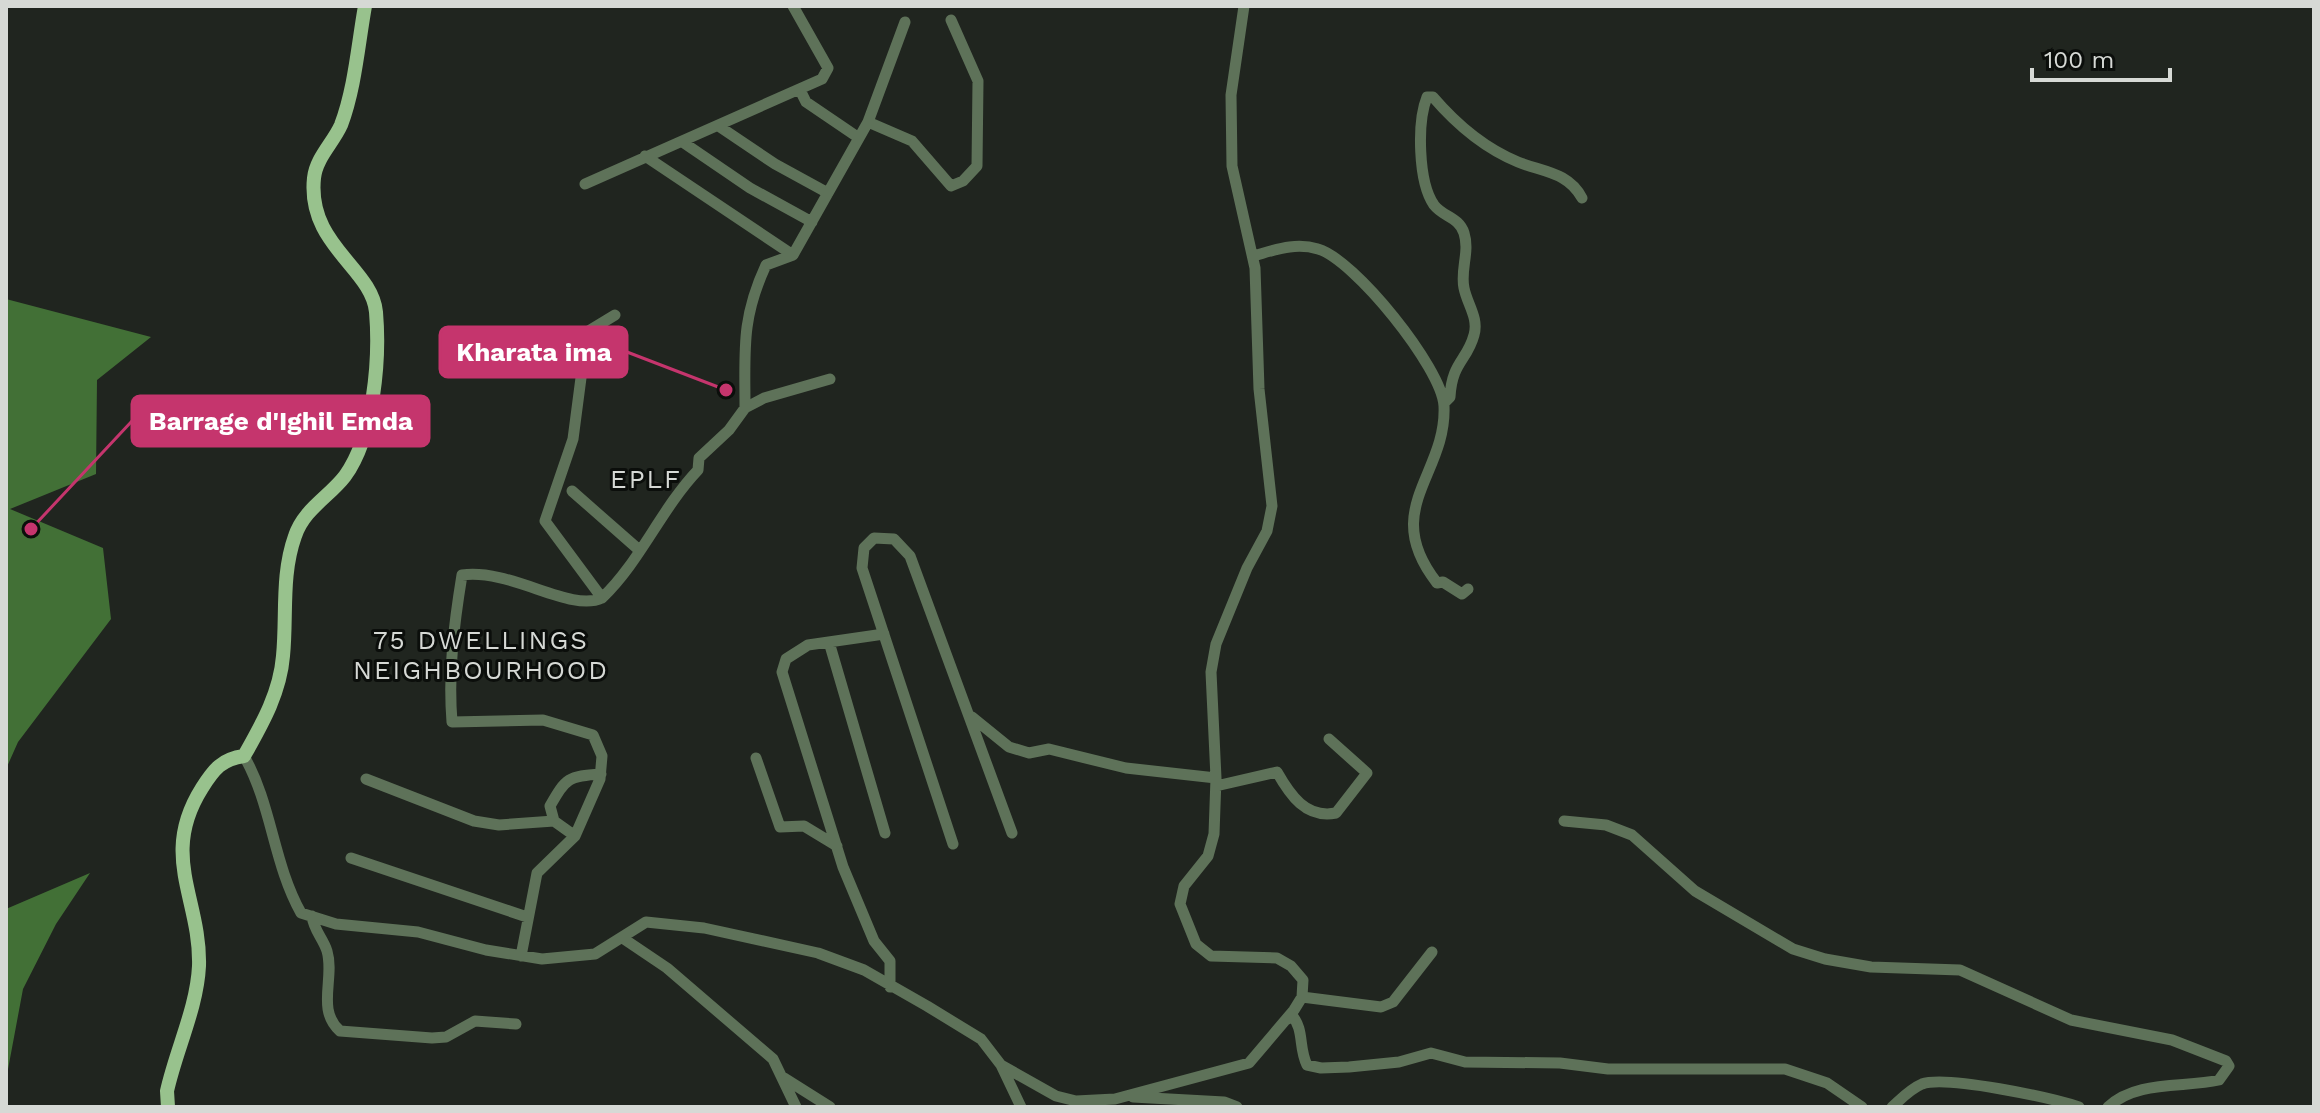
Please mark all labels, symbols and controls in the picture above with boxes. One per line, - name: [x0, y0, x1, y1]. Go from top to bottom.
- scale bar: [2032, 32, 2170, 82]
- text: 100 m: [2044, 46, 2114, 74]
- callout: Kharata ima: [440, 327, 627, 377]
- text: Kharata ima: [456, 337, 612, 367]
- callout: Barrage d'Ighil Emda: [132, 396, 429, 446]
- text: Barrage d'Ighil Emda: [149, 406, 413, 436]
- district label: EPLF: [610, 464, 682, 494]
- district label: 75 DWELLINGS NEIGHBOURHOOD: [353, 625, 609, 685]

